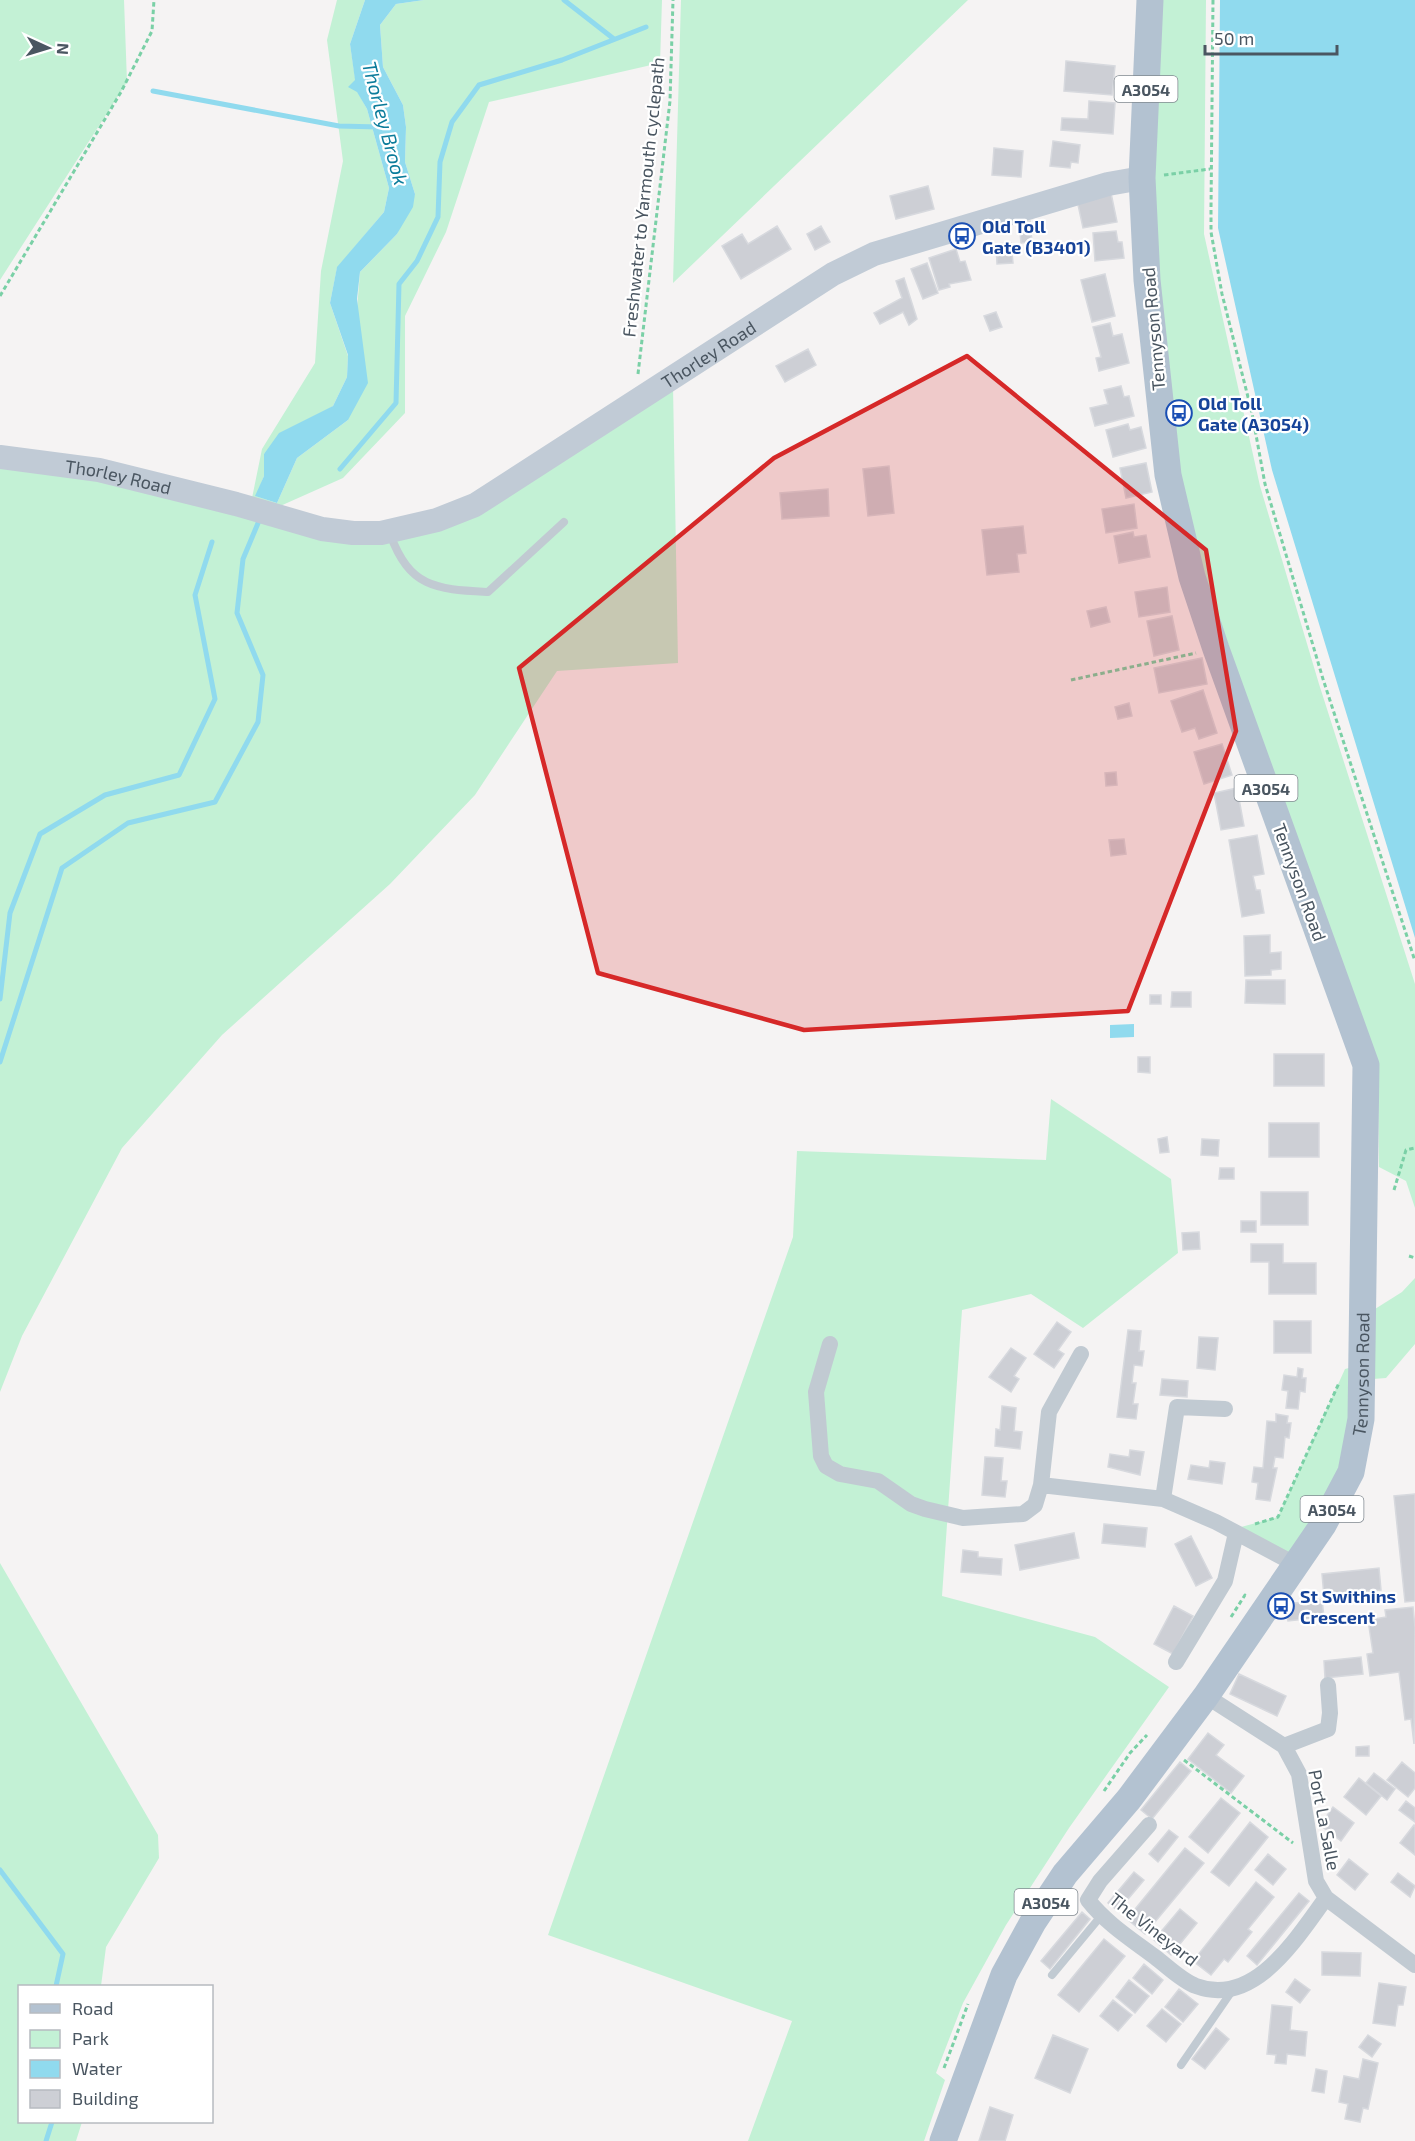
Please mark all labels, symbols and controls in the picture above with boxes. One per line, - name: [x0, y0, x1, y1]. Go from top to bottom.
- north arrow: [18, 18, 78, 78]
- scale bar: [1205, 18, 1337, 56]
- text: 50 m: [1214, 27, 1254, 49]
- text: N: [54, 43, 73, 56]
- street label: Freshwater to Yarmouth cyclepath: [617, 56, 669, 338]
- water label: Thorley Brook: [357, 58, 414, 188]
- road number: A3054: [1114, 76, 1178, 102]
- place label: Old Toll Gate (B3401): [982, 215, 1090, 258]
- bus stop icon: Old Toll Gate (B3401): [947, 221, 977, 251]
- street label: Tennyson Road: [1137, 266, 1169, 392]
- street label: Thorley Road: [657, 316, 760, 393]
- place label: Old Toll Gate (A3054): [1198, 392, 1309, 435]
- bus stop icon: Old Toll Gate (A3054): [1164, 398, 1194, 428]
- street label: Thorley Road: [64, 455, 174, 499]
- road number: A3054: [1234, 775, 1298, 801]
- street label: Tennyson Road: [1268, 820, 1332, 944]
- street label: Tennyson Road: [1347, 1312, 1374, 1438]
- road number: A3054: [1300, 1496, 1364, 1522]
- place label: St Swithins Crescent: [1300, 1585, 1396, 1628]
- bus stop icon: St Swithins Crescent: [1266, 1591, 1296, 1621]
- street label: Port La Salle: [1304, 1768, 1346, 1872]
- street label: The Vineyard: [1105, 1888, 1203, 1970]
- road number: A3054: [1014, 1889, 1078, 1915]
- legend: [18, 1985, 213, 2123]
- text: Road: [72, 1997, 113, 2019]
- text: Park: [72, 2027, 109, 2049]
- text: Water: [72, 2057, 122, 2079]
- text: Building: [72, 2087, 139, 2109]

